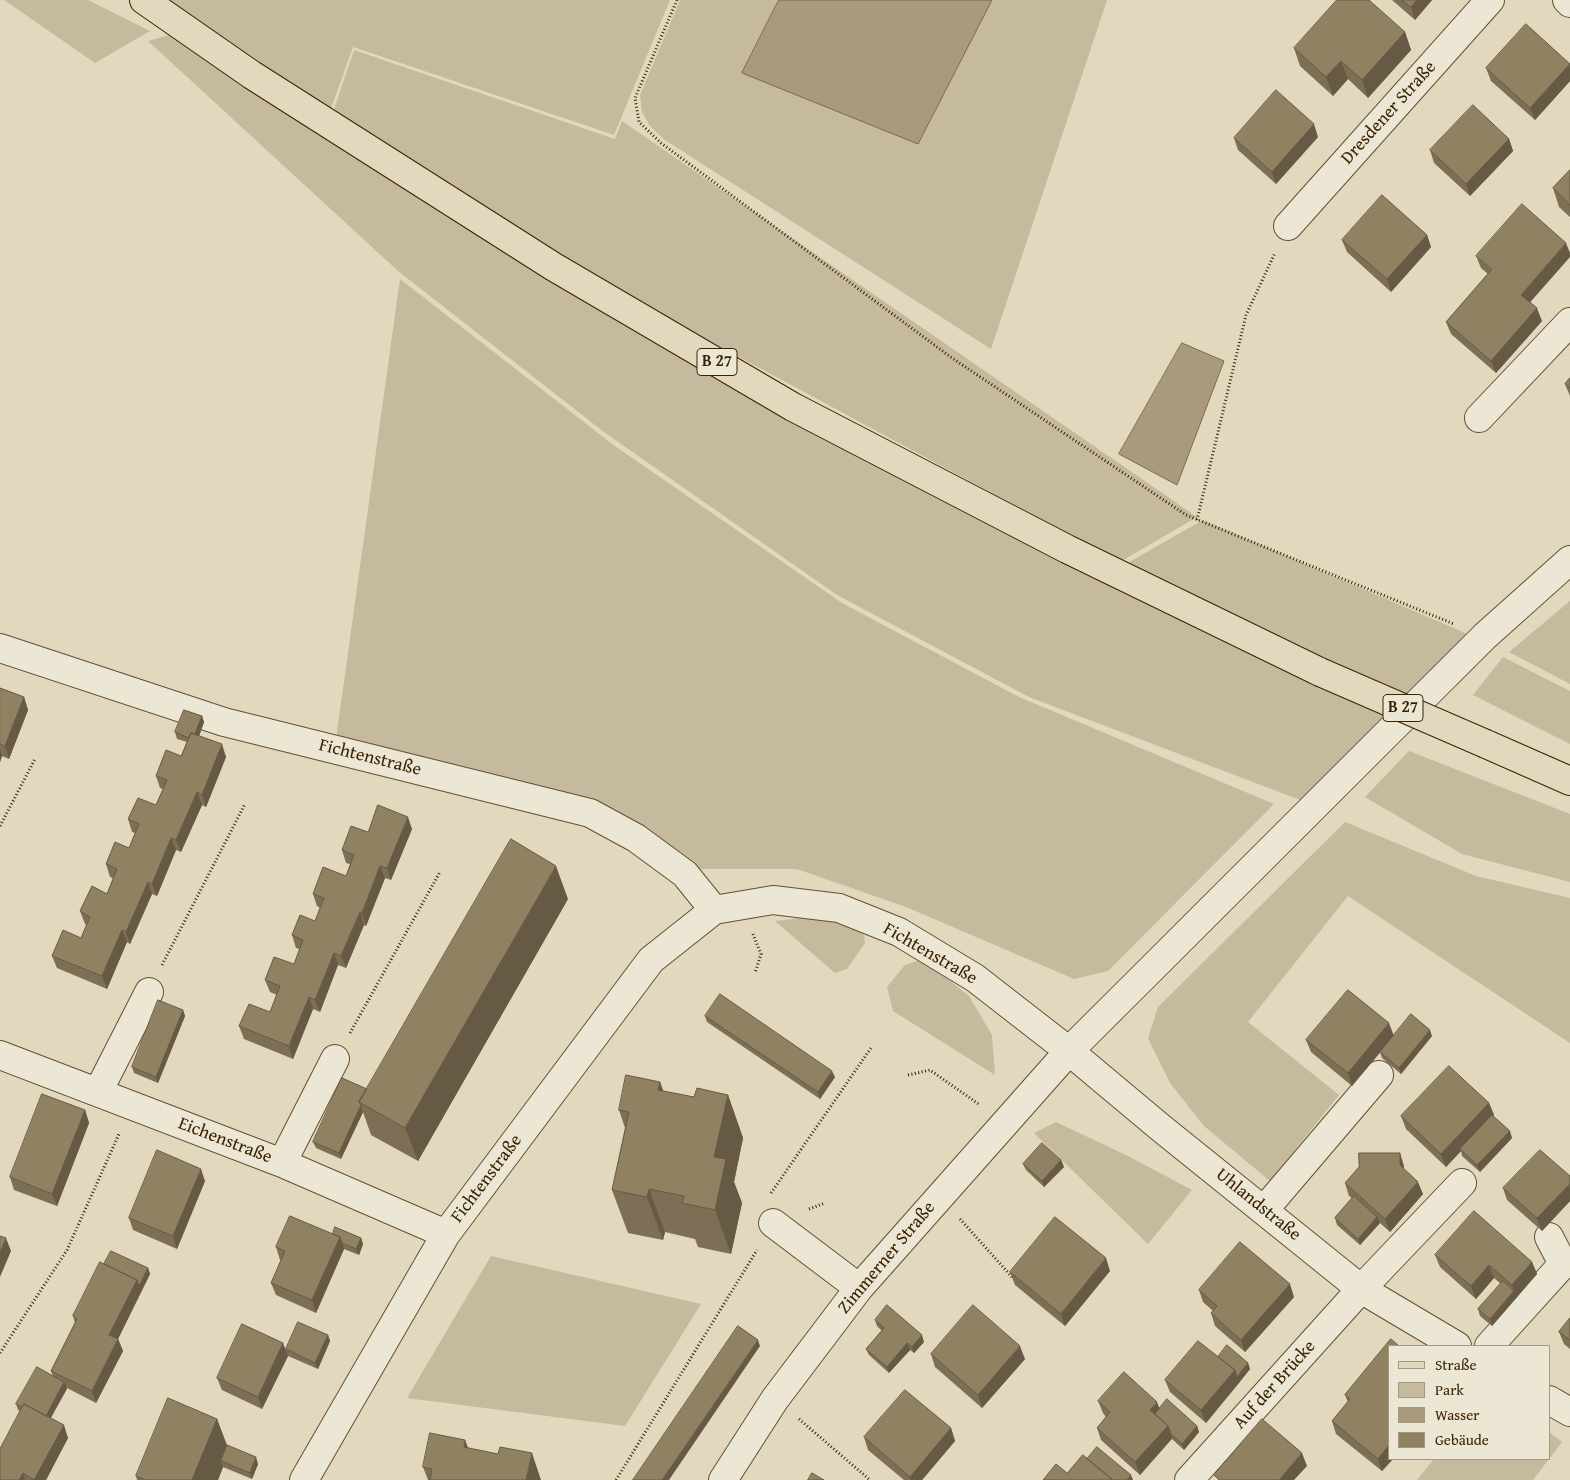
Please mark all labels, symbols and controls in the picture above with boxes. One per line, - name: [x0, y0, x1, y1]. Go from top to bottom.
- street label: Dresdener Straße: [1337, 57, 1441, 169]
- road number: B 27: [697, 348, 737, 376]
- road number: B 27: [1383, 694, 1423, 721]
- street label: Fichtenstraße: [317, 735, 423, 781]
- street label: Fichtenstraße: [879, 918, 981, 990]
- street label: Eichenstraße: [175, 1113, 275, 1169]
- street label: Fichtenstraße: [447, 1131, 527, 1227]
- street label: Uhlandstraße: [1211, 1164, 1305, 1246]
- street label: Zimmerner Straße: [834, 1198, 940, 1318]
- street label: Auf der Brücke: [1229, 1336, 1321, 1434]
- legend: [1388, 1345, 1550, 1460]
- text: Straße: [1435, 1354, 1477, 1375]
- text: Park: [1435, 1379, 1464, 1400]
- text: Wasser: [1435, 1404, 1479, 1425]
- text: Gebäude: [1435, 1429, 1489, 1450]

